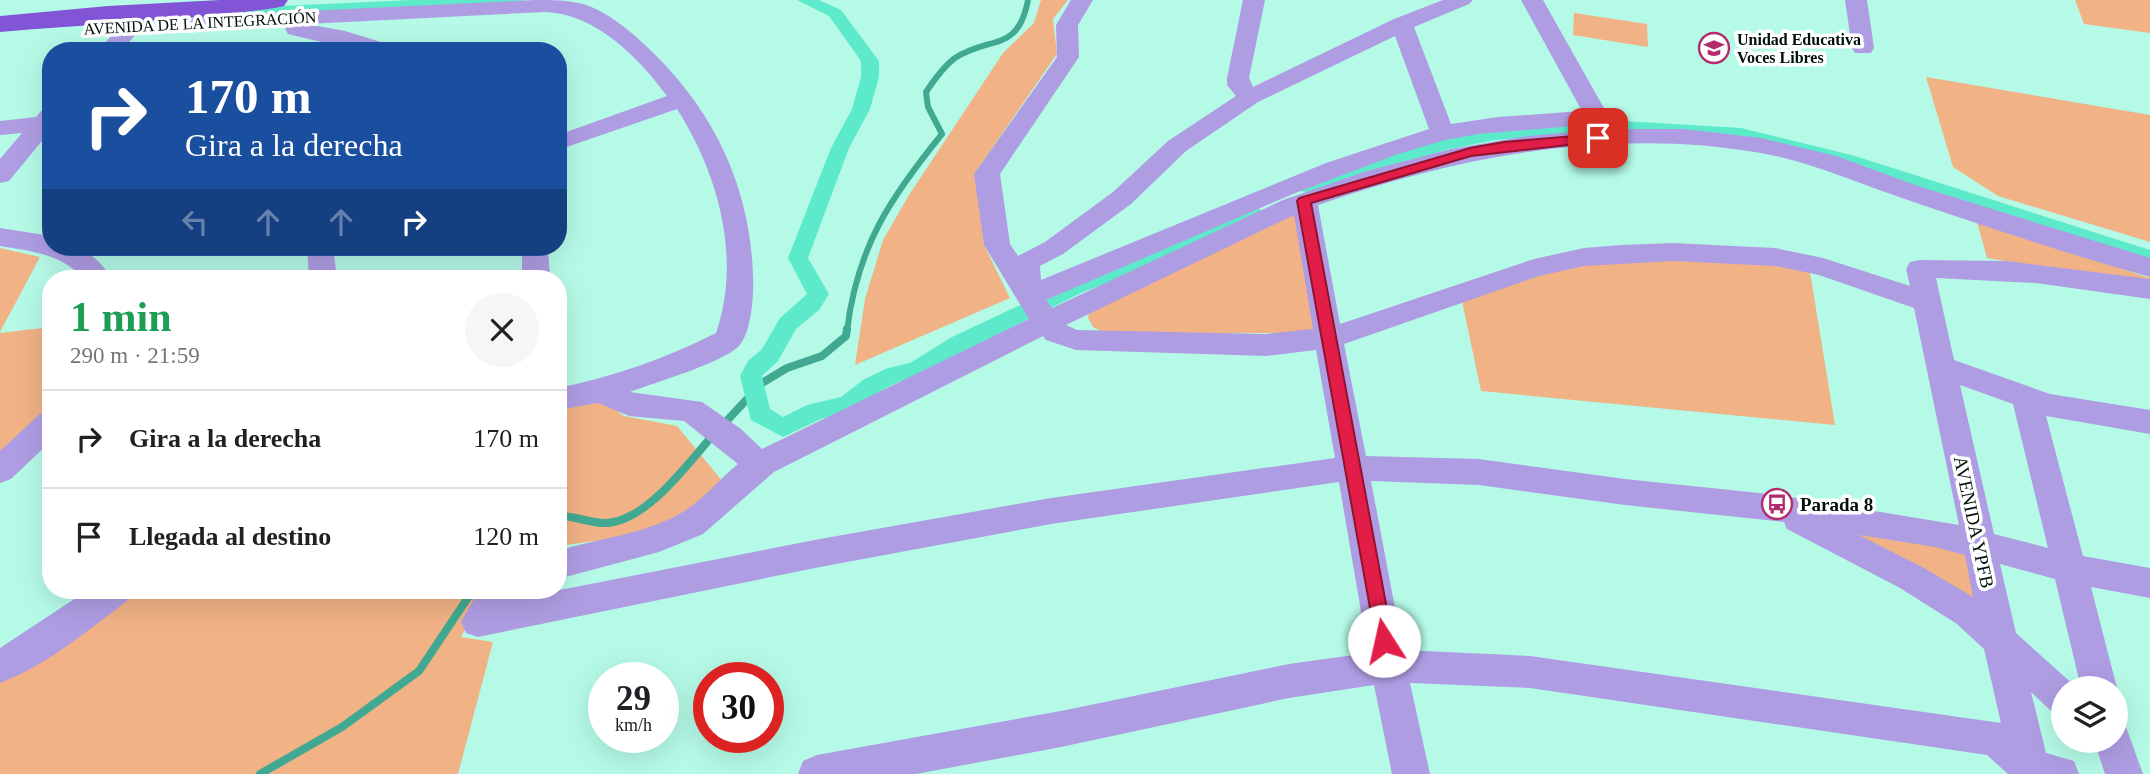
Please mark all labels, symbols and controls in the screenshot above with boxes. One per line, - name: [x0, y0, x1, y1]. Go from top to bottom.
- street label: AVENIDA DE LA INTEGRACIÓN: [83, 7, 317, 38]
- school or university icon: Unidad Educativa Voces Libres: [1697, 31, 1731, 65]
- place label: Unidad Educativa Voces Libres: [1737, 31, 1861, 66]
- text: 170 m: [185, 69, 312, 124]
- icon: right: [70, 70, 161, 161]
- pin: [1568, 108, 1628, 168]
- icon: arrive: [1579, 119, 1617, 157]
- text: Gira a la derecha: [185, 127, 403, 163]
- icon: left: [176, 203, 214, 241]
- icon: ahead: [249, 203, 287, 241]
- icon: ahead: [322, 203, 360, 241]
- icon: right: [395, 203, 433, 241]
- button: close: [465, 293, 539, 367]
- text: 1 min: [70, 294, 172, 340]
- text: 290 m · 21:59: [70, 343, 200, 368]
- icon: right: [70, 420, 108, 458]
- text: Gira a la derecha: [129, 424, 321, 453]
- text: 170 m: [473, 424, 539, 453]
- street label: AVENIDA YPFB: [1950, 454, 1998, 590]
- bus stop icon: Parada 8: [1760, 487, 1794, 521]
- place label: Parada 8: [1800, 494, 1873, 515]
- icon: arrive: [70, 518, 108, 556]
- text: Llegada al destino: [129, 522, 331, 551]
- text: 120 m: [473, 522, 539, 551]
- position arrow: [1347, 604, 1421, 678]
- speed limit sign: 30: [693, 662, 784, 753]
- map controls: [2051, 676, 2128, 753]
- button: layers: [2051, 676, 2128, 753]
- text: 29: [616, 679, 651, 718]
- text: km/h: [615, 715, 652, 735]

